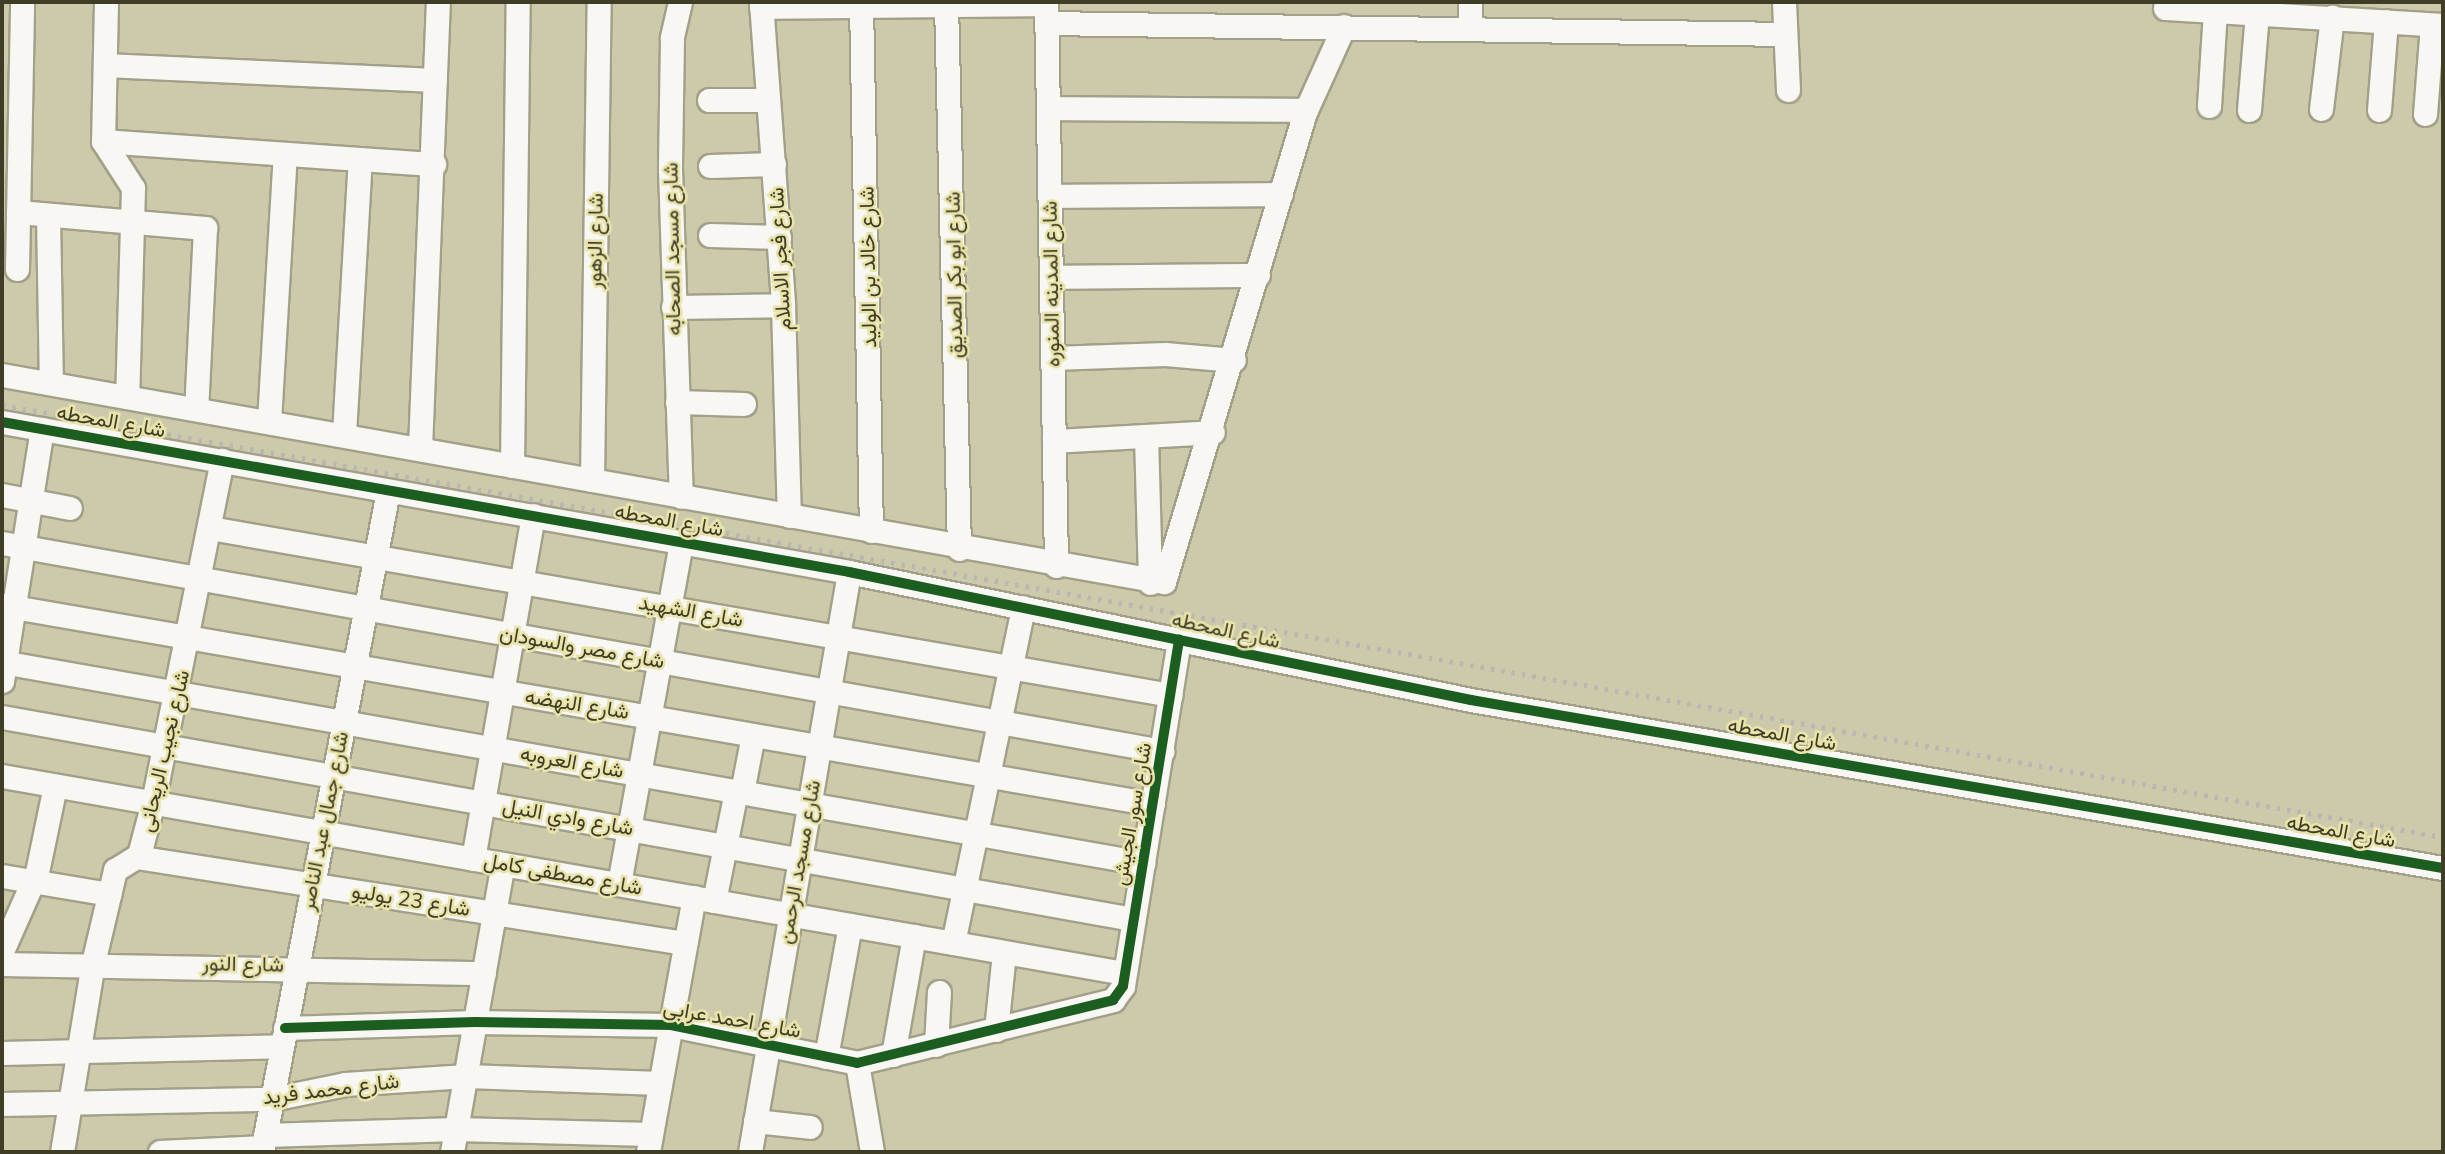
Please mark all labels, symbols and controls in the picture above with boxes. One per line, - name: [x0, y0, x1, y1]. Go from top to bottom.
- street label: شارع مسجد الصحابه: [658, 162, 686, 336]
- street label: شارع خالد بن الوليد: [854, 186, 882, 348]
- street label: شارع فجر الاسلام: [764, 187, 796, 331]
- street label: شارع ابو بكر الصديق: [940, 191, 968, 359]
- street label: شارع الزهور: [582, 193, 608, 289]
- street label: شارع المدينه المنوره: [1037, 201, 1065, 367]
- street label: شارع المحطه: [55, 399, 167, 443]
- street label: شارع المحطه: [613, 498, 725, 542]
- street label: شارع الشهيد: [637, 589, 745, 633]
- street label: شارع المحطه: [1170, 606, 1282, 654]
- street label: شارع مصر والسودان: [498, 620, 666, 674]
- street label: شارع نجيب الريحانى: [133, 668, 195, 834]
- street label: شارع النهضه: [523, 683, 631, 725]
- street label: شارع المحطه: [1726, 712, 1838, 756]
- street label: شارع جمال عبد الناصر: [294, 729, 354, 913]
- street label: شارع العروبه: [518, 740, 626, 784]
- street label: شارع سور الجيش: [1107, 740, 1157, 888]
- street label: شارع مسجد الرحمن: [772, 778, 826, 946]
- street label: شارع وادي النيل: [501, 793, 635, 841]
- street label: شارع المحطه: [2285, 809, 2397, 853]
- street label: شارع مصطفى كامل: [482, 848, 644, 900]
- street label: شارع 23 يوليو: [350, 878, 472, 922]
- street label: شارع النور: [202, 951, 284, 977]
- street label: شارع احمد عرابى: [661, 994, 803, 1044]
- street label: شارع محمد فريد: [261, 1068, 401, 1110]

